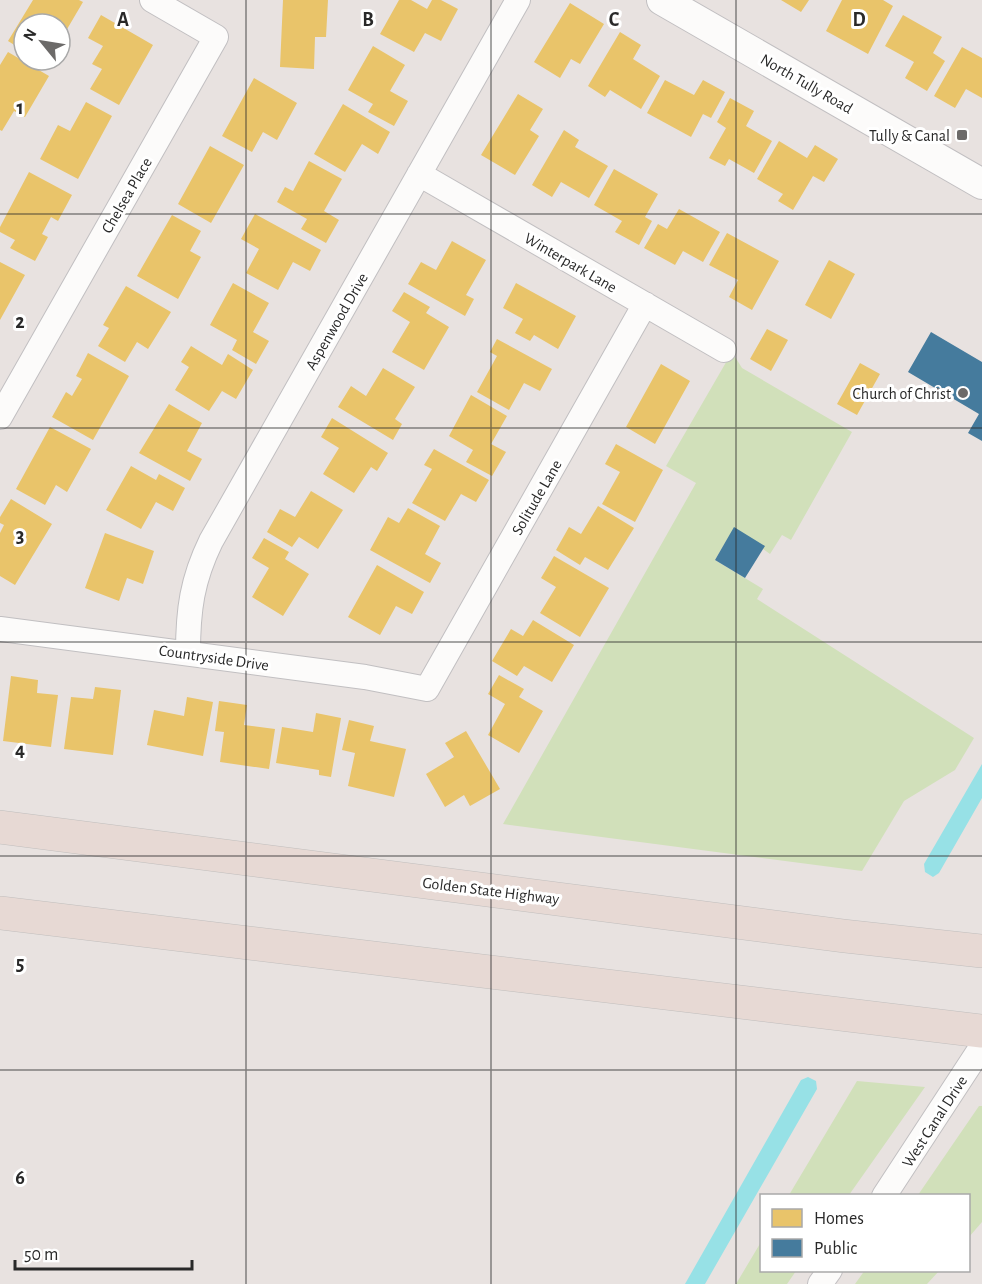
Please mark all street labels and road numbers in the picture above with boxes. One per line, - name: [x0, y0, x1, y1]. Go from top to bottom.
- street label: North Tully Road: [757, 51, 855, 118]
- street label: Chelsea Place: [99, 155, 155, 236]
- street label: Winterpark Lane: [522, 230, 619, 296]
- street label: Aspenwood Drive: [303, 270, 371, 373]
- street label: Solitude Lane: [509, 457, 565, 538]
- street label: Countryside Drive: [158, 642, 270, 675]
- street label: Golden State Highway: [421, 875, 560, 908]
- street label: West Canal Drive: [899, 1073, 970, 1170]

